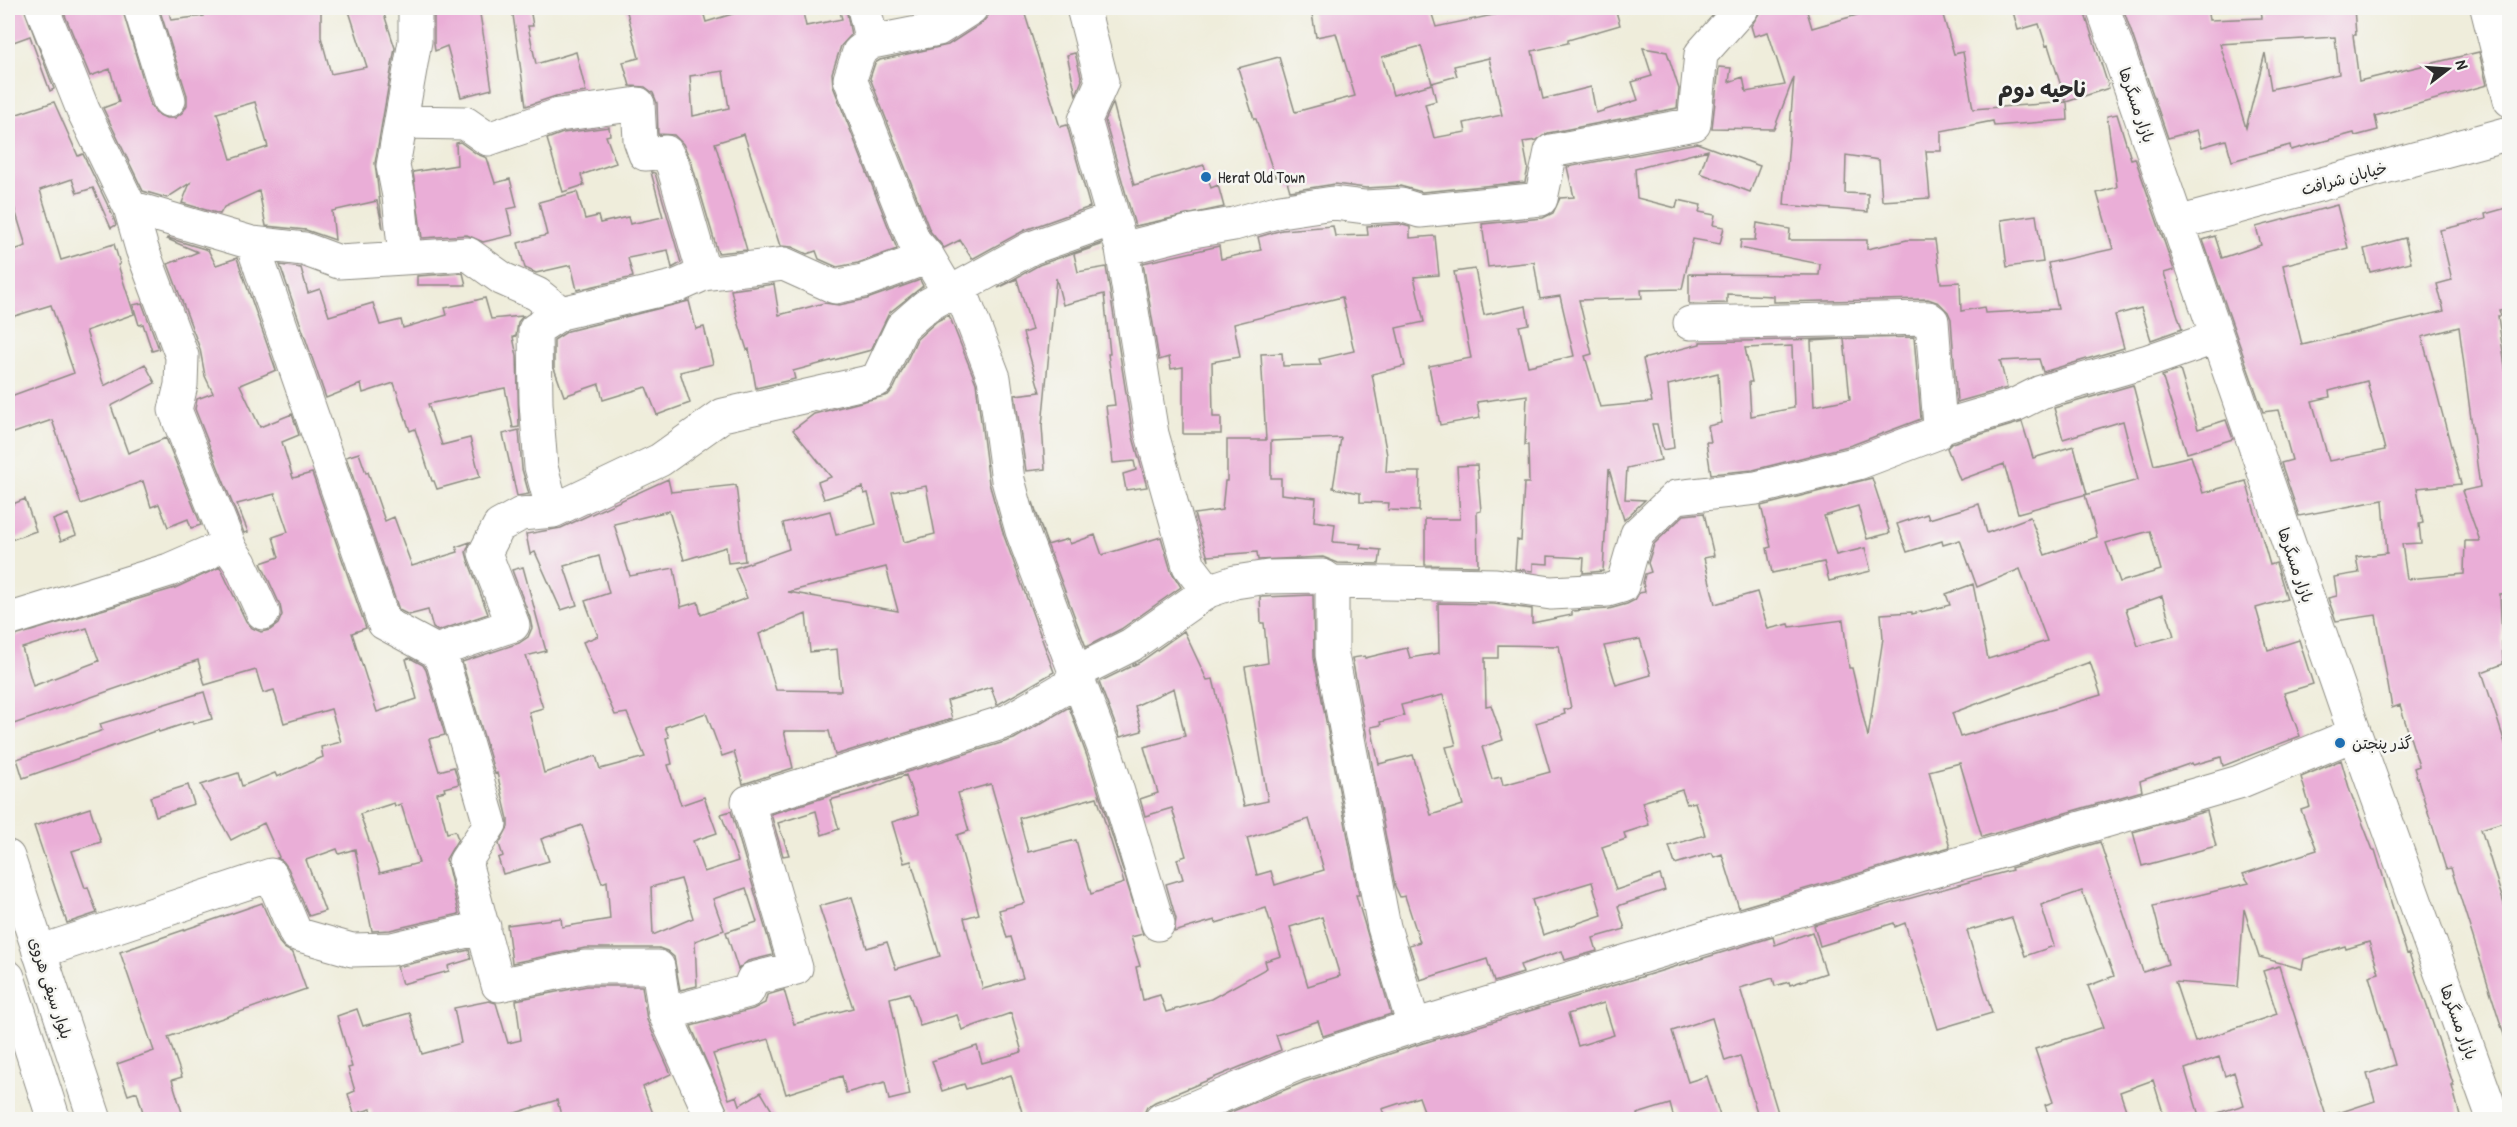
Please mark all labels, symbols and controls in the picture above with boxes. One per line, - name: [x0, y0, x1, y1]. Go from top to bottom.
- north arrow: [2418, 39, 2478, 99]
- text: N: [2451, 57, 2474, 72]
- street label: بازار مسگرها: [2114, 64, 2160, 146]
- district label: ناحیه دوم: [1998, 74, 2086, 106]
- street label: خیابان شرافت: [2299, 156, 2389, 200]
- place label: Herat Old Town: [1218, 166, 1305, 188]
- marker: Herat Old Town: [1199, 170, 1213, 184]
- street label: بازار مسگرها: [2273, 524, 2319, 606]
- place label: گذر پنجتن: [2352, 732, 2412, 754]
- marker: گذر پنجتن: [2333, 736, 2347, 750]
- street label: بلوار سیفی هروی: [24, 934, 78, 1042]
- street label: بازار مسگرها: [2435, 981, 2483, 1063]

